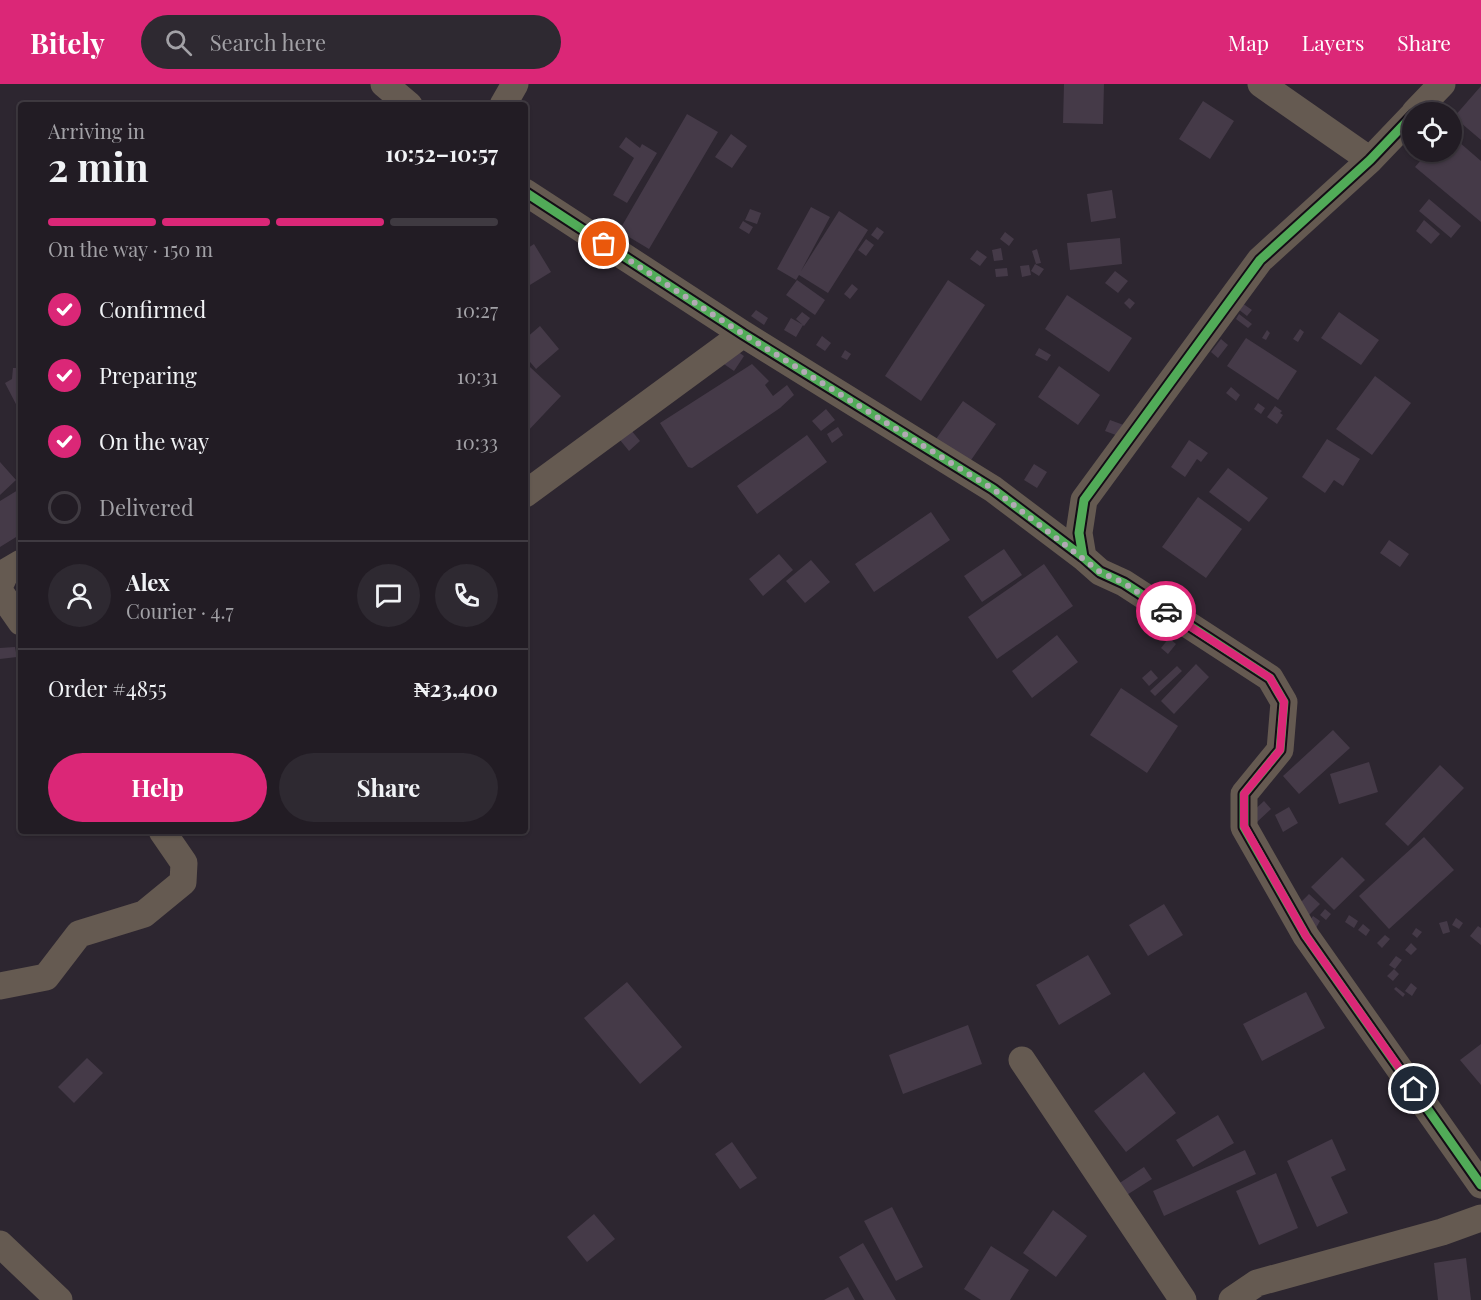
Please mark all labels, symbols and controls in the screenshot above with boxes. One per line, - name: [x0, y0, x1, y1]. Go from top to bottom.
- search box: [141, 15, 561, 69]
- text: Bitely: [30, 24, 105, 61]
- icon: search: [162, 26, 195, 59]
- text: Search here: [210, 27, 326, 57]
- text: Map: [1228, 28, 1269, 56]
- text: Layers: [1302, 28, 1364, 56]
- text: Share: [1397, 28, 1451, 56]
- map controls: [1402, 102, 1462, 162]
- button: locate: [1402, 102, 1462, 162]
- text: Arriving in: [48, 117, 145, 144]
- text: 10:52–10:57: [385, 138, 498, 168]
- text: 2 min: [48, 140, 149, 192]
- pin: [578, 218, 629, 269]
- icon: bag: [587, 227, 620, 260]
- text: On the way · 150 m: [48, 235, 213, 262]
- icon: check: [48, 293, 81, 326]
- text: Confirmed: [99, 294, 206, 324]
- text: 10:27: [456, 296, 498, 323]
- icon: check: [48, 359, 81, 392]
- text: Preparing: [99, 360, 197, 390]
- text: 10:31: [457, 362, 498, 389]
- icon: check: [48, 425, 81, 458]
- text: On the way: [99, 426, 209, 456]
- text: 10:33: [455, 428, 498, 455]
- text: Delivered: [99, 492, 194, 522]
- button: person: [48, 564, 111, 627]
- button: chat: [357, 564, 420, 627]
- button: phone: [435, 564, 498, 627]
- text: Alex: [126, 567, 170, 597]
- courier: [1136, 581, 1196, 641]
- icon: car: [1150, 595, 1183, 628]
- text: Courier · 4.7: [126, 597, 234, 624]
- text: Order #4855: [48, 673, 167, 703]
- text: ₦23,400: [414, 673, 498, 703]
- button: Help: [48, 753, 267, 822]
- button: Share: [279, 753, 498, 822]
- pin: [1388, 1063, 1439, 1114]
- icon: home: [1397, 1072, 1430, 1105]

